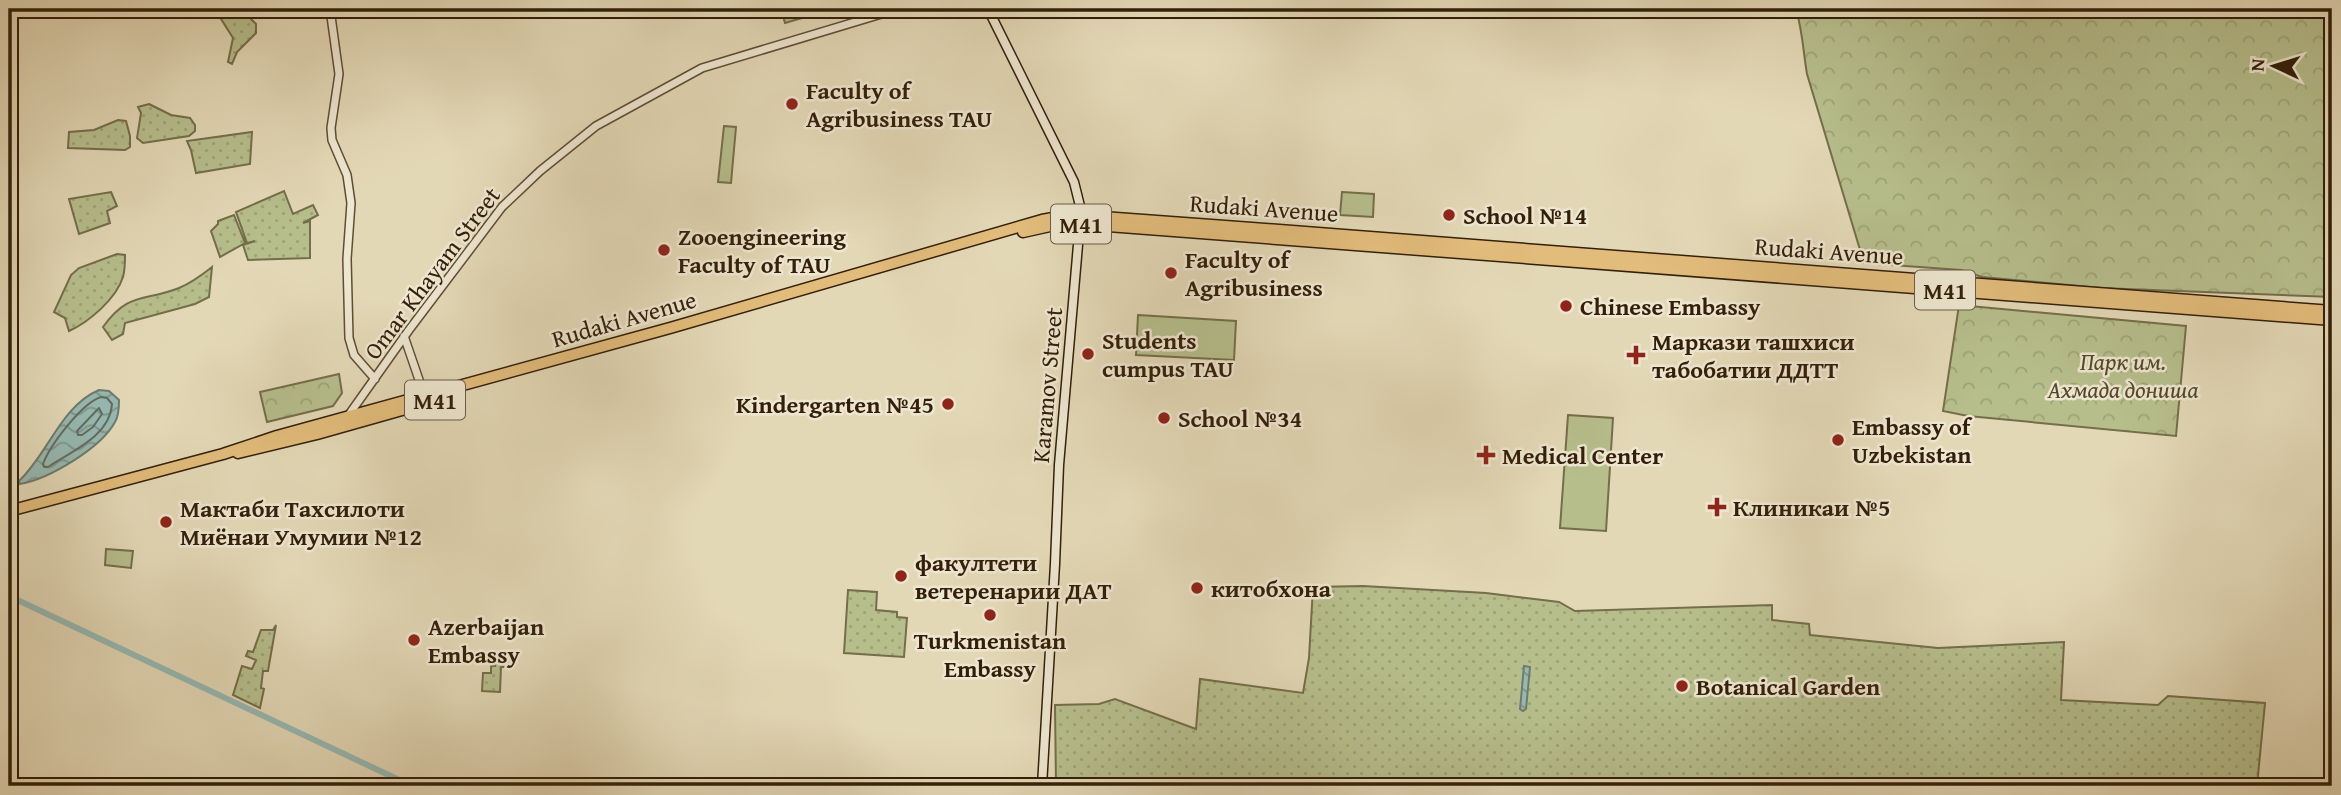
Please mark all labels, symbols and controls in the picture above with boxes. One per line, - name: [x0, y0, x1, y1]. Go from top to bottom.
- north arrow: [2240, 32, 2310, 102]
- text: N: [2243, 57, 2271, 72]
- place label: Faculty of Agribusiness TAU: [806, 73, 992, 136]
- marker: Faculty of Agribusiness TAU: [784, 96, 800, 112]
- street label: Omar Khayam Street: [355, 179, 509, 367]
- street label: Rudaki Avenue: [1188, 185, 1340, 231]
- place label: School №14: [1463, 198, 1587, 233]
- road number: M41: [1051, 204, 1111, 244]
- marker: School №14: [1441, 207, 1457, 223]
- place label: Zooengineering Faculty of TAU: [678, 219, 846, 282]
- street label: Rudaki Avenue: [1753, 228, 1905, 274]
- marker: Zooengineering Faculty of TAU: [656, 242, 672, 258]
- place label: Faculty of Agribusiness: [1185, 242, 1323, 305]
- marker: Faculty of Agribusiness: [1163, 265, 1179, 281]
- road number: M41: [1915, 270, 1975, 310]
- street label: Rudaki Avenue: [548, 282, 700, 356]
- place label: Chinese Embassy: [1580, 289, 1761, 324]
- marker: Chinese Embassy: [1558, 298, 1574, 314]
- street label: Karamov Street: [1023, 305, 1071, 464]
- place label: Students cumpus TAU: [1102, 323, 1234, 386]
- place label: Маркази ташхиси табобатии ДДТТ: [1652, 324, 1855, 387]
- park label: Парк им. Ахмада дониша: [2047, 344, 2198, 407]
- marker: Маркази ташхиси табобатии ДДТТ: [1626, 345, 1646, 365]
- marker: Students cumpus TAU: [1080, 346, 1096, 362]
- road number: M41: [405, 380, 465, 420]
- place label: Kindergarten №45: [736, 387, 934, 422]
- marker: Kindergarten №45: [940, 396, 956, 412]
- place label: School №34: [1178, 401, 1302, 436]
- place label: Embassy of Uzbekistan: [1852, 409, 1973, 472]
- marker: School №34: [1156, 410, 1172, 426]
- marker: Embassy of Uzbekistan: [1830, 432, 1846, 448]
- place label: Medical Center: [1502, 438, 1663, 473]
- marker: Medical Center: [1476, 445, 1496, 465]
- place label: Клиникаи №5: [1733, 490, 1890, 525]
- place label: Мактаби Тахсилоти Миёнаи Умумии №12: [180, 491, 422, 554]
- marker: Клиникаи №5: [1707, 497, 1727, 517]
- marker: Мактаби Тахсилоти Миёнаи Умумии №12: [158, 514, 174, 530]
- place label: факултети ветеренарии ДАТ: [915, 545, 1112, 608]
- marker: факултети ветеренарии ДАТ: [893, 568, 909, 584]
- place label: китобхона: [1211, 571, 1332, 606]
- marker: китобхона: [1189, 580, 1205, 596]
- marker: Turkmenistan Embassy: [982, 607, 998, 623]
- place label: Azerbaijan Embassy: [428, 609, 544, 672]
- place label: Turkmenistan Embassy: [914, 623, 1066, 686]
- marker: Azerbaijan Embassy: [406, 632, 422, 648]
- place label: Botanical Garden: [1696, 669, 1880, 704]
- marker: Botanical Garden: [1674, 678, 1690, 694]

